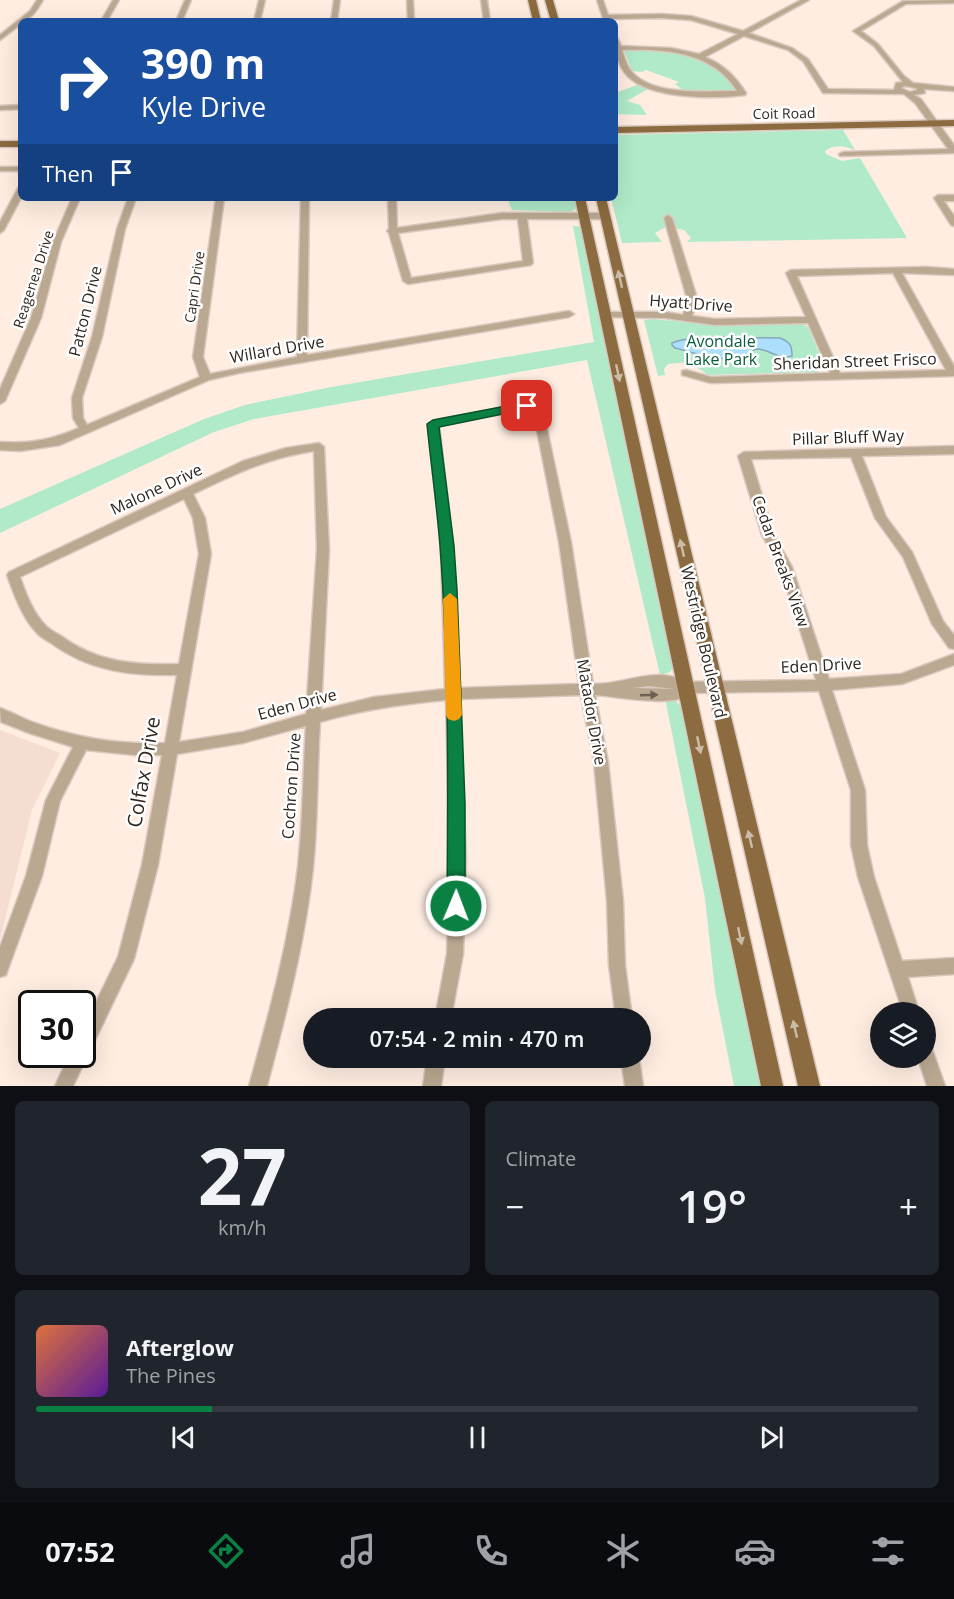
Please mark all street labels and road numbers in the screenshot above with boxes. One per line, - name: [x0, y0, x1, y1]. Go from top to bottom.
- street label: Coit Road: [752, 103, 816, 123]
- street label: Reagenea Drive: [8, 227, 58, 330]
- street label: Capri Drive: [180, 250, 208, 324]
- street label: Patton Drive: [63, 263, 107, 359]
- street label: Hyatt Drive: [649, 289, 733, 317]
- street label: Willard Drive: [228, 330, 326, 368]
- street label: Sheridan Street Frisco: [773, 347, 937, 375]
- street label: Pillar Bluff Way: [792, 424, 905, 450]
- street label: Malone Drive: [106, 458, 206, 520]
- street label: Cedar Breaks View: [747, 492, 815, 630]
- street label: Westridge Boulevard: [676, 564, 732, 720]
- street label: Eden Drive: [780, 652, 862, 678]
- street label: Matador Drive: [572, 657, 612, 767]
- street label: Eden Drive: [255, 683, 339, 725]
- street label: Colfax Drive: [120, 714, 166, 830]
- street label: Cochron Drive: [276, 732, 306, 840]

